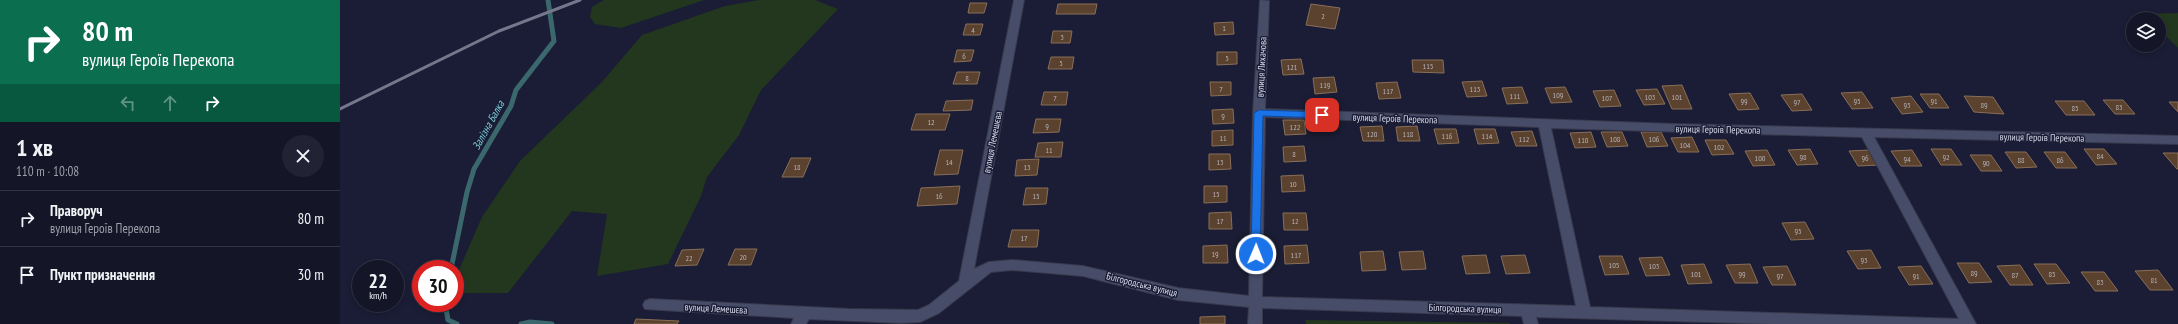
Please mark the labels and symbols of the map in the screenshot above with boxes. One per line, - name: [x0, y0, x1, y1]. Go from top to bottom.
- house number: 2: [1321, 11, 1325, 21]
- house number: 1: [1222, 23, 1226, 33]
- house number: 4: [971, 25, 975, 35]
- house number: 3: [1060, 32, 1064, 42]
- street label: вулиця Лихачова: [1253, 37, 1270, 98]
- house number: 6: [962, 51, 966, 61]
- house number: 5: [1225, 53, 1229, 63]
- house number: 5: [1059, 58, 1063, 68]
- house number: 115: [1423, 61, 1433, 71]
- house number: 121: [1287, 62, 1298, 72]
- house number: 8: [965, 73, 969, 83]
- house number: 119: [1320, 80, 1331, 90]
- house number: 7: [1219, 84, 1223, 94]
- house number: 113: [1470, 84, 1481, 94]
- house number: 117: [1383, 86, 1394, 96]
- house number: 109: [1553, 90, 1564, 100]
- house number: 111: [1510, 91, 1521, 101]
- house number: 103: [1645, 92, 1656, 102]
- house number: 101: [1672, 92, 1683, 102]
- house number: 7: [1053, 93, 1057, 103]
- house number: 107: [1602, 93, 1613, 103]
- house number: 99: [1740, 96, 1748, 106]
- house number: 95: [1853, 96, 1861, 106]
- house number: 91: [1930, 96, 1938, 106]
- house number: 97: [1793, 97, 1801, 107]
- water label: Залізна Балка: [469, 98, 507, 152]
- pin: [1305, 98, 1339, 132]
- house number: 93: [1903, 100, 1911, 110]
- house number: 89: [1980, 100, 1988, 110]
- house number: 83: [2115, 102, 2123, 112]
- house number: 85: [2071, 103, 2079, 113]
- street label: вулиця Лемешєва: [980, 110, 1005, 174]
- house number: 9: [1221, 111, 1225, 121]
- street label: вулиця Героїв Перекопа: [1352, 111, 1438, 126]
- house number: 12: [927, 117, 935, 127]
- house number: 9: [1045, 121, 1049, 131]
- house number: 122: [1290, 122, 1301, 132]
- street label: вулиця Героїв Перекопа: [1676, 122, 1760, 137]
- house number: 120: [1367, 129, 1378, 139]
- house number: 118: [1403, 129, 1414, 139]
- street label: вулиця Героїв Перекопа: [2000, 130, 2084, 145]
- house number: 116: [1442, 131, 1453, 141]
- house number: 114: [1482, 131, 1493, 141]
- house number: 11: [1219, 133, 1227, 143]
- house number: 112: [1519, 134, 1530, 144]
- house number: 108: [1610, 134, 1621, 144]
- house number: 106: [1649, 134, 1660, 144]
- house number: 110: [1578, 135, 1589, 145]
- house number: 104: [1680, 140, 1691, 150]
- house number: 102: [1714, 142, 1725, 152]
- house number: 11: [1045, 145, 1053, 155]
- house number: 8: [1292, 149, 1296, 159]
- house number: 84: [2096, 151, 2104, 161]
- house number: 98: [1799, 152, 1807, 162]
- house number: 92: [1942, 152, 1950, 162]
- house number: 100: [1755, 153, 1766, 163]
- house number: 96: [1861, 153, 1869, 163]
- house number: 94: [1903, 154, 1911, 164]
- house number: 88: [2017, 155, 2025, 165]
- house number: 86: [2056, 155, 2064, 165]
- house number: 14: [945, 157, 953, 167]
- house number: 13: [1216, 157, 1224, 167]
- house number: 90: [1982, 158, 1990, 168]
- house number: 18: [793, 162, 801, 172]
- house number: 13: [1023, 162, 1031, 172]
- house number: 10: [1289, 179, 1297, 189]
- house number: 15: [1212, 189, 1220, 199]
- house number: 16: [935, 191, 943, 201]
- house number: 15: [1032, 191, 1040, 201]
- house number: 17: [1216, 216, 1224, 226]
- house number: 12: [1291, 216, 1299, 226]
- house number: 95: [1794, 226, 1802, 236]
- house number: 17: [1020, 233, 1028, 243]
- position arrow: [1235, 233, 1277, 275]
- house number: 19: [1211, 249, 1219, 259]
- house number: 117: [1291, 250, 1302, 260]
- house number: 20: [739, 252, 747, 262]
- house number: 22: [685, 253, 693, 263]
- house number: 93: [1860, 255, 1868, 265]
- speed limit sign: 30: [412, 260, 464, 312]
- house number: 105: [1609, 260, 1619, 270]
- house number: 103: [1649, 261, 1660, 271]
- house number: 89: [1970, 268, 1978, 278]
- street label: Білгородська вулиця: [1105, 269, 1179, 300]
- house number: 101: [1691, 269, 1702, 279]
- house number: 99: [1738, 269, 1746, 279]
- house number: 85: [2048, 269, 2056, 279]
- house number: 87: [2011, 270, 2019, 280]
- house number: 97: [1776, 271, 1784, 281]
- house number: 91: [1912, 271, 1920, 281]
- house number: 81: [2150, 275, 2158, 285]
- house number: 83: [2096, 277, 2104, 287]
- street label: вулиця Лемешєва: [684, 300, 748, 317]
- street label: Білгородська вулиця: [1428, 301, 1502, 316]

